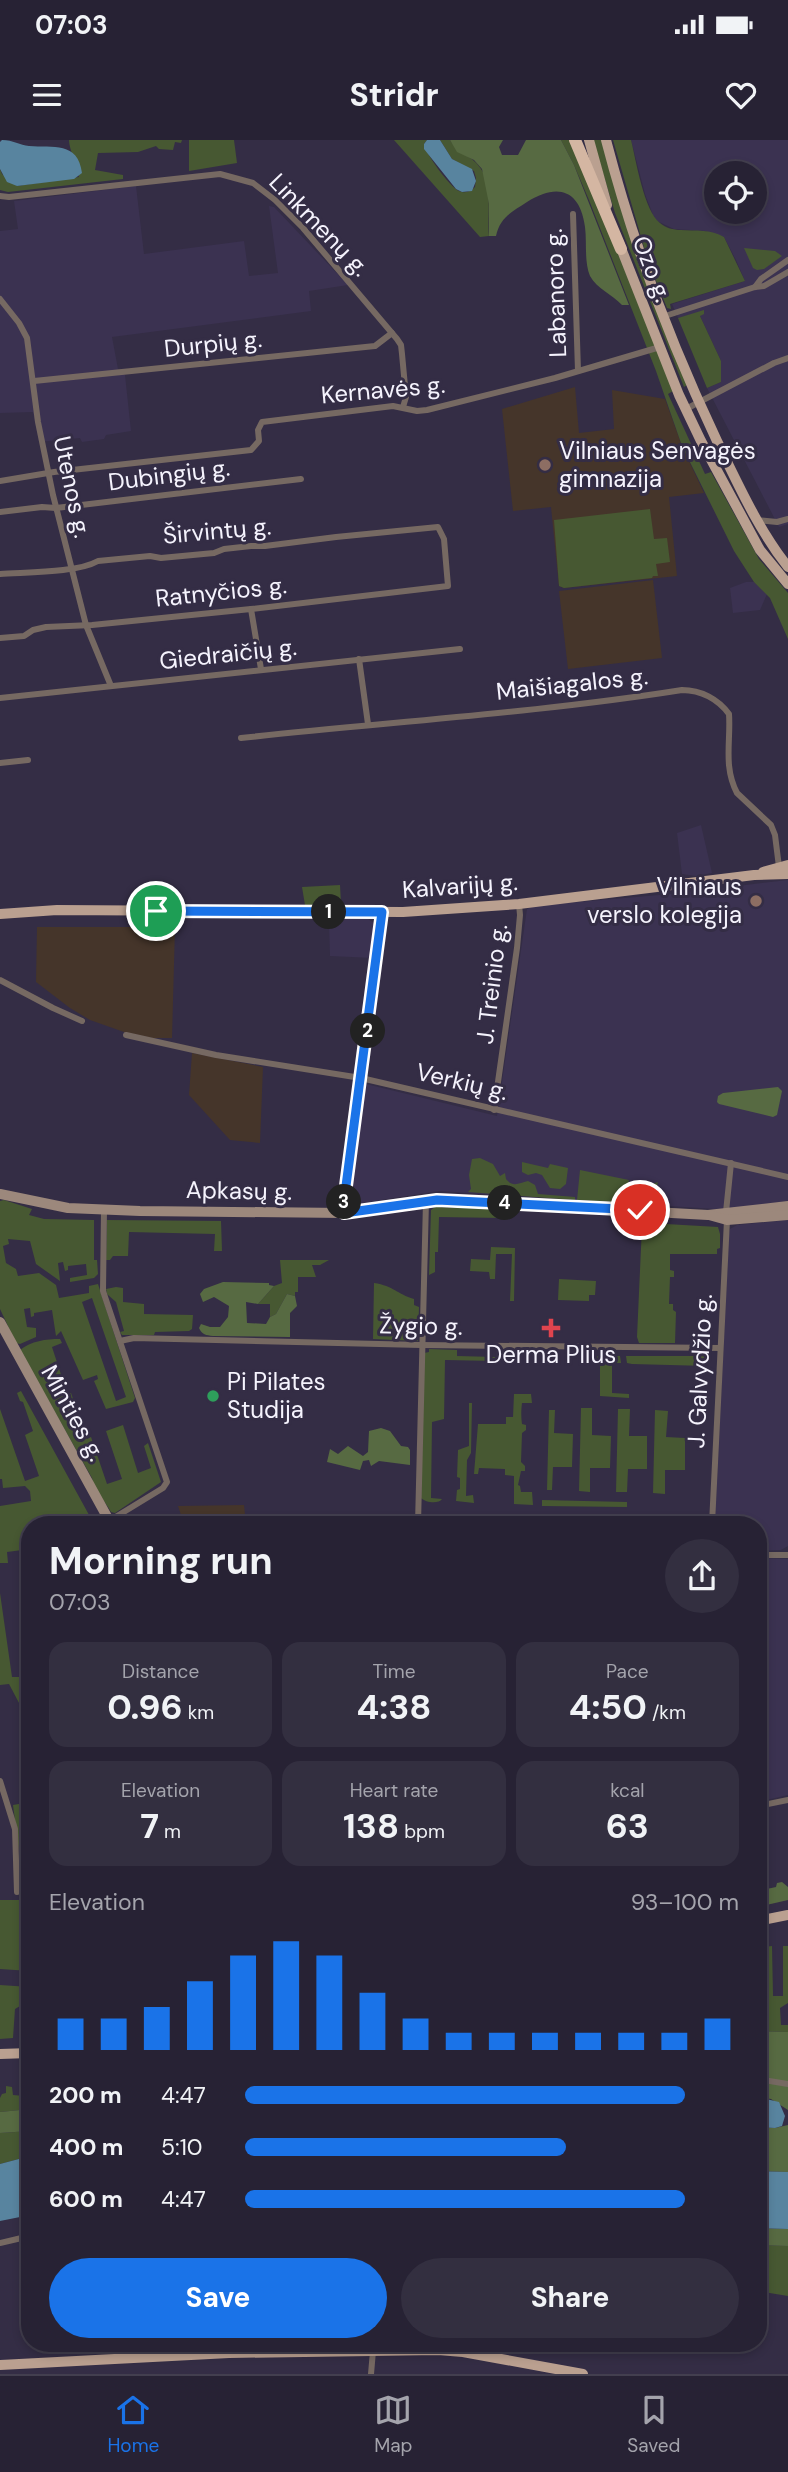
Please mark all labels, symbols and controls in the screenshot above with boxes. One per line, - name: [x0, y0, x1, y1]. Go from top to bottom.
- text: 07:03: [35, 8, 108, 42]
- text: Stridr: [349, 74, 439, 116]
- icon: menu: [28, 76, 66, 114]
- icon: heart: [722, 76, 760, 114]
- map controls: [704, 161, 767, 224]
- button: locate: [704, 161, 767, 224]
- street label: Linkmenų g.: [263, 167, 376, 283]
- street label: Labanoro g.: [538, 228, 573, 358]
- street label: Ozo g.: [626, 231, 679, 306]
- street label: Durpių g.: [162, 323, 263, 364]
- street label: Kernavės g.: [320, 369, 446, 410]
- street label: Utenos g.: [47, 433, 98, 541]
- place label: Vilniaus Senvagės gimnazija: [559, 435, 756, 494]
- street label: Dubingių g.: [106, 452, 232, 497]
- marker: Vilniaus Senvagės gimnazija: [537, 457, 553, 473]
- street label: Širvintų g.: [162, 510, 272, 551]
- street label: Ratnyčios g.: [154, 569, 288, 614]
- street label: Giedraičių g.: [158, 631, 298, 676]
- street label: Maišiagalos g.: [495, 660, 649, 707]
- street label: Kalvarijų g.: [401, 866, 519, 905]
- place label: Vilniaus verslo kolegija: [587, 871, 742, 930]
- pin: [126, 881, 186, 941]
- icon: arrive: [137, 892, 175, 930]
- marker: Vilniaus verslo kolegija: [748, 893, 764, 909]
- pin: 1: [312, 894, 346, 930]
- text: 1: [325, 899, 332, 924]
- street label: J. Treinio g.: [469, 922, 514, 1046]
- pin: 2: [350, 1014, 386, 1048]
- text: 2: [362, 1018, 373, 1043]
- street label: Verkių g.: [413, 1056, 511, 1107]
- street label: Apkasų g.: [186, 1174, 292, 1207]
- pin: [610, 1180, 670, 1240]
- pin: 3: [326, 1184, 362, 1220]
- pin: 4: [488, 1186, 522, 1220]
- text: 3: [338, 1189, 349, 1214]
- text: 4: [498, 1190, 511, 1215]
- icon: check: [621, 1191, 659, 1229]
- street label: J. Galvydžio g.: [680, 1293, 719, 1449]
- street label: Žygio g.: [379, 1309, 463, 1342]
- marker: Derma Plius: [541, 1318, 561, 1338]
- place label: Derma Plius: [486, 1339, 616, 1370]
- street label: Minties g.: [34, 1359, 112, 1466]
- place label: Pi Pilates Studija: [227, 1366, 326, 1425]
- marker: Pi Pilates Studija: [205, 1388, 221, 1404]
- text: Morning run: [49, 1536, 273, 1586]
- button: share: [665, 1539, 739, 1613]
- text: 07:03: [49, 1587, 111, 1617]
- text: Distance: [122, 1659, 199, 1684]
- text: Time: [373, 1659, 415, 1684]
- text: Pace: [606, 1659, 649, 1684]
- text: 0.96: [107, 1684, 183, 1730]
- text: 4:38: [357, 1684, 431, 1730]
- text: 4:50: [569, 1684, 647, 1730]
- text: km: [183, 1700, 214, 1725]
- text: /km: [647, 1700, 686, 1725]
- text: Elevation: [121, 1778, 200, 1803]
- text: Heart rate: [350, 1778, 438, 1803]
- text: kcal: [610, 1778, 644, 1803]
- text: 7: [140, 1803, 159, 1849]
- text: 138: [343, 1803, 399, 1849]
- text: 63: [606, 1803, 649, 1849]
- text: m: [159, 1819, 181, 1844]
- text: bpm: [399, 1819, 445, 1844]
- text: Elevation: [49, 1887, 145, 1917]
- text: 93–100 m: [631, 1887, 739, 1917]
- text: 200 m: [49, 2080, 122, 2110]
- text: 4:47: [161, 2080, 206, 2110]
- text: 400 m: [49, 2132, 123, 2162]
- text: 5:10: [161, 2132, 203, 2162]
- text: 600 m: [49, 2184, 123, 2214]
- text: 4:47: [161, 2184, 206, 2214]
- button: Save: [49, 2258, 387, 2338]
- button: Share: [401, 2258, 739, 2338]
- tab: Home: [107, 2391, 159, 2458]
- tab: Map: [374, 2391, 412, 2458]
- tab: Saved: [627, 2391, 681, 2458]

